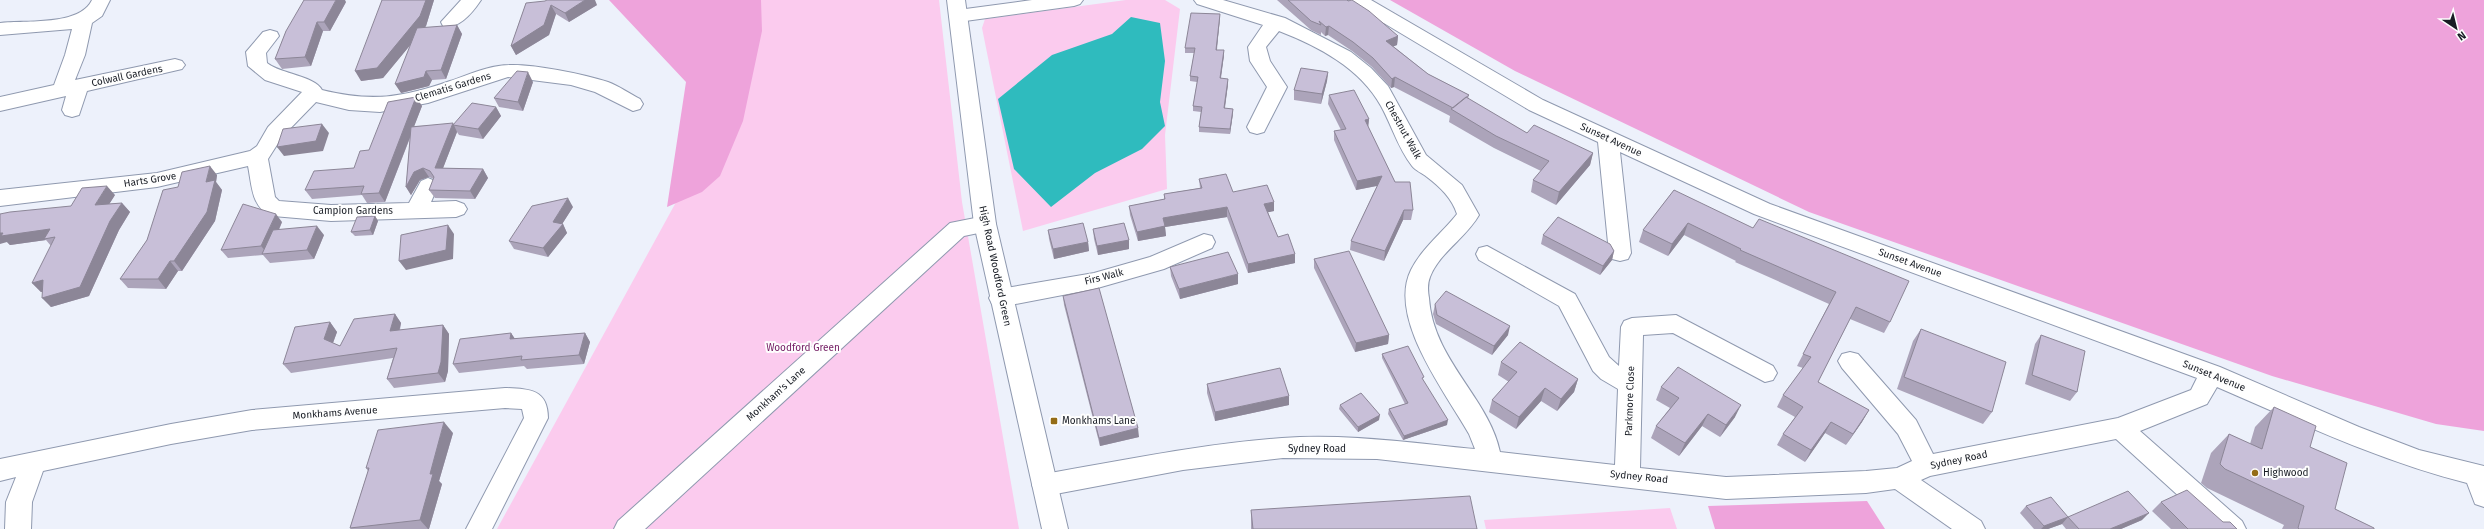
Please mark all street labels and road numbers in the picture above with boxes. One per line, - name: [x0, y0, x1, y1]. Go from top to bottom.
- street label: Colwall Gardens: [90, 63, 164, 89]
- street label: Clematis Gardens: [414, 70, 493, 104]
- street label: Chestnut Walk: [1382, 99, 1424, 162]
- street label: Sunset Avenue: [1578, 120, 1644, 160]
- street label: Harts Grove: [123, 170, 177, 190]
- street label: Campion Gardens: [313, 205, 393, 217]
- street label: High Road Woodford Green: [976, 205, 1014, 327]
- street label: Sunset Avenue: [1877, 246, 1943, 280]
- street label: Firs Walk: [1083, 266, 1126, 288]
- street label: Sunset Avenue: [2181, 358, 2247, 394]
- street label: Monkham's Lane: [744, 364, 808, 424]
- street label: Parkmore Close: [1623, 366, 1637, 436]
- street label: Monkhams Avenue: [292, 404, 378, 422]
- street label: Sydney Road: [1288, 443, 1346, 455]
- street label: Sydney Road: [1929, 448, 1989, 472]
- street label: Sydney Road: [1609, 468, 1669, 486]

